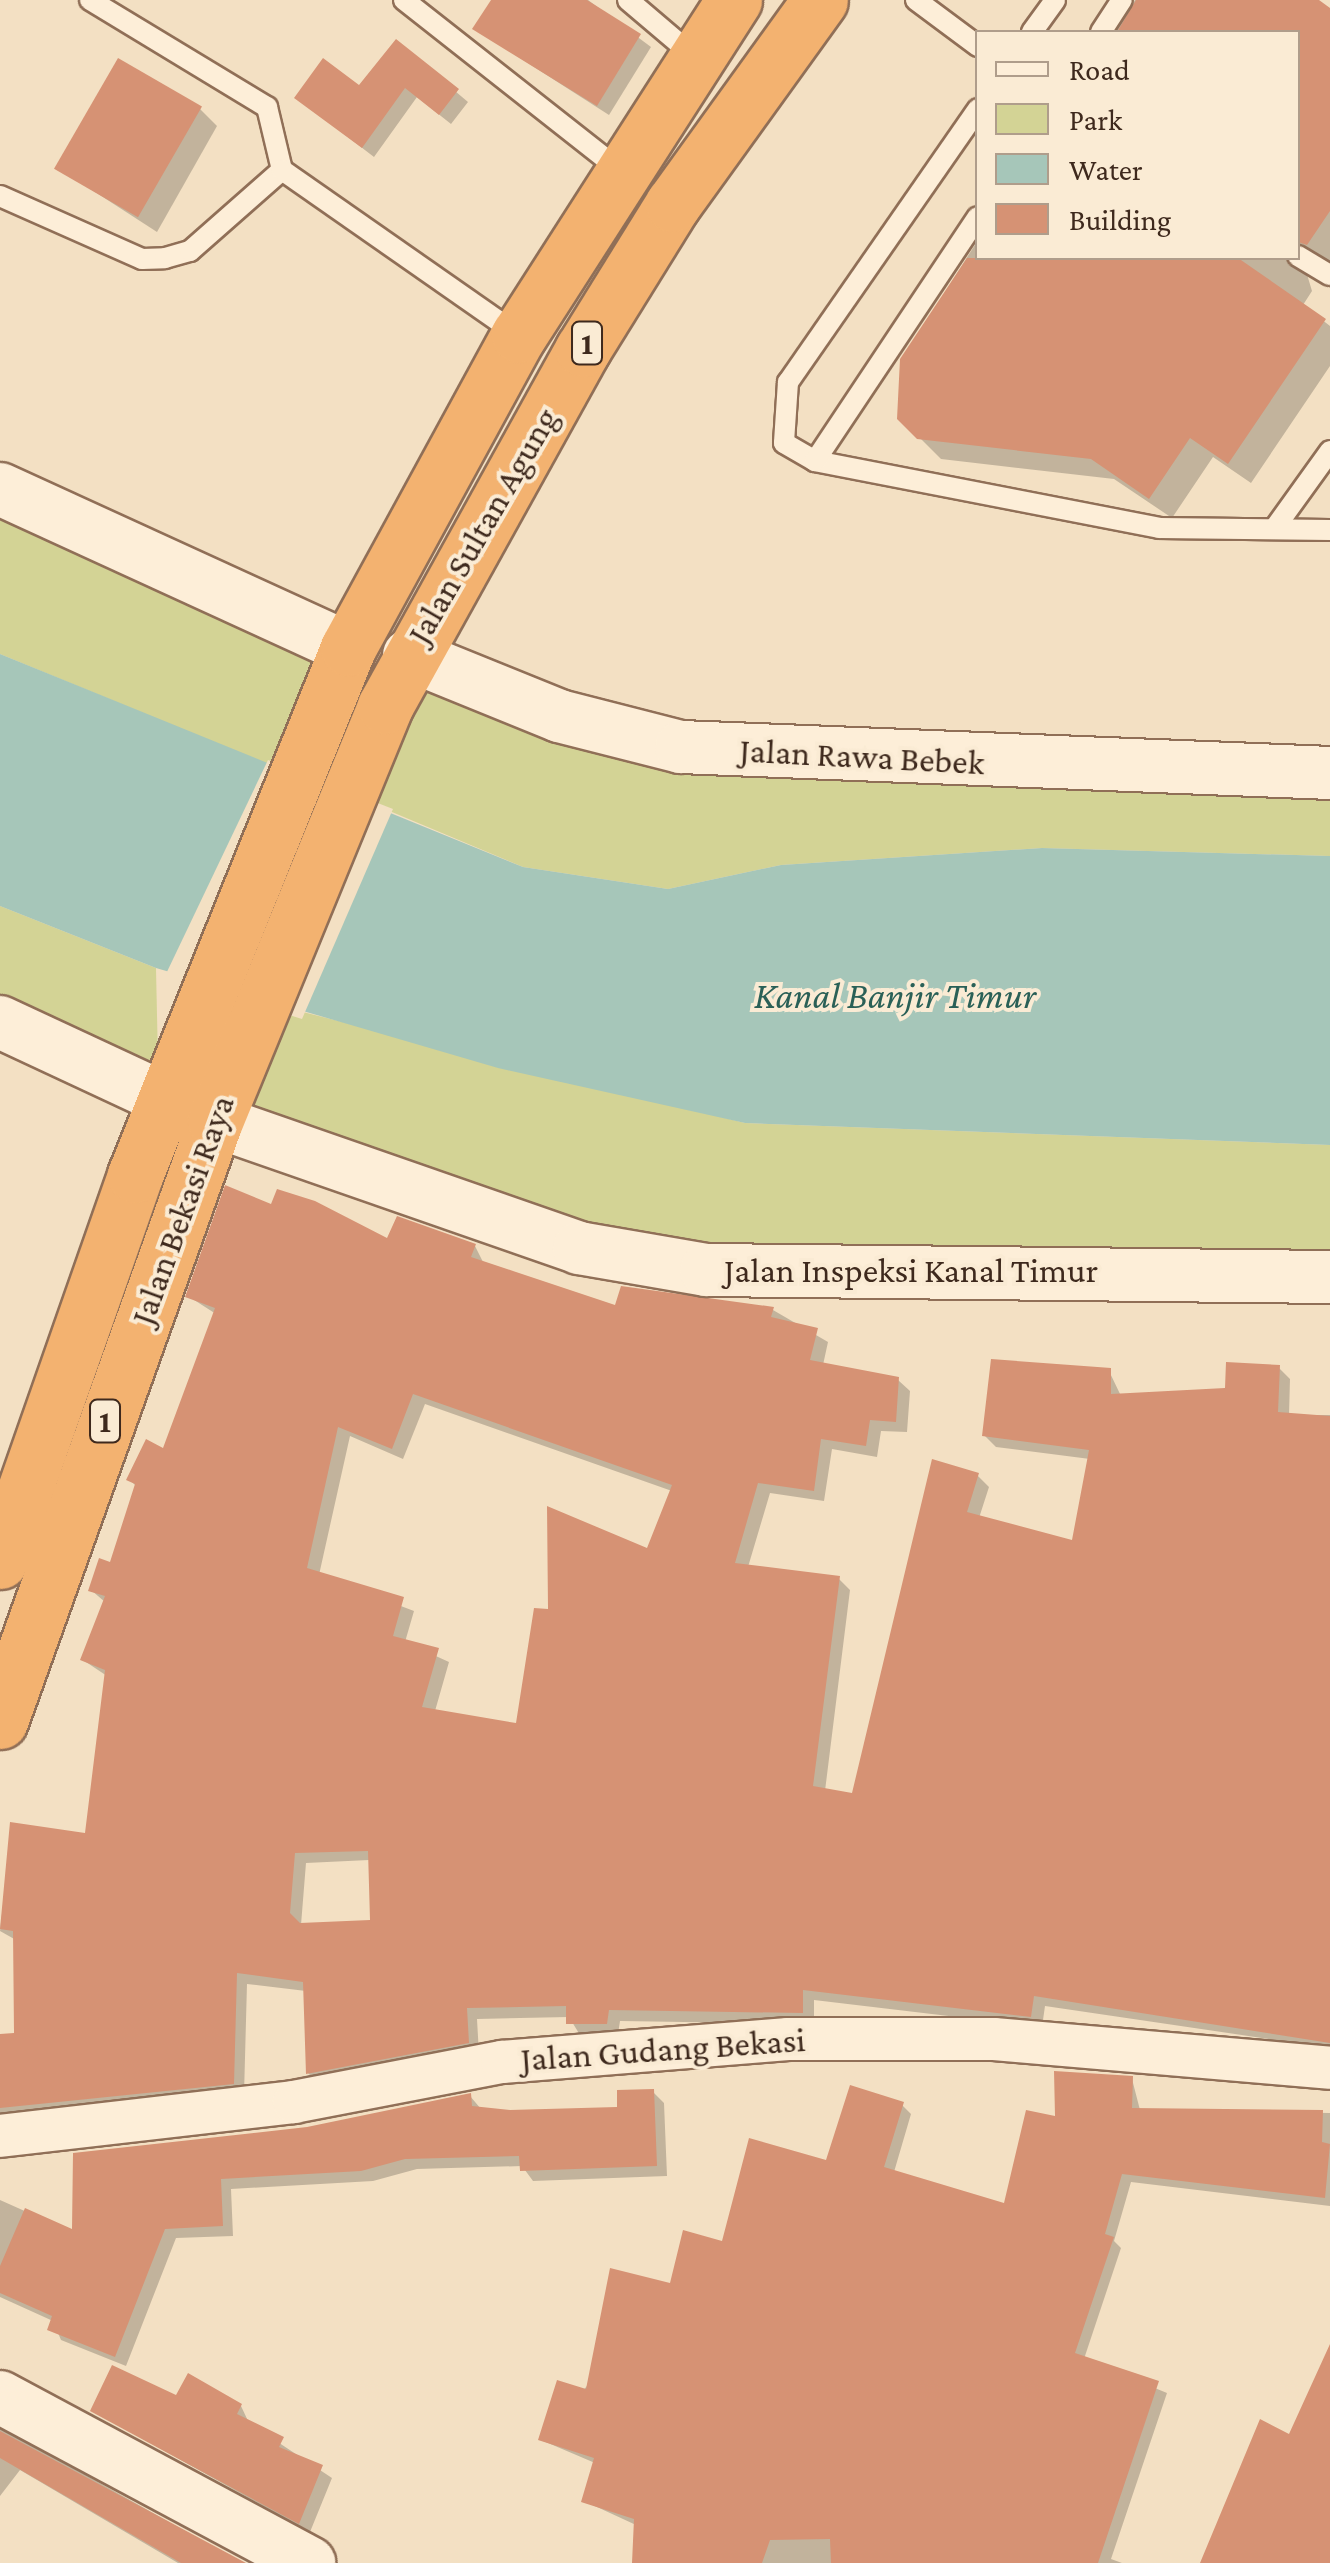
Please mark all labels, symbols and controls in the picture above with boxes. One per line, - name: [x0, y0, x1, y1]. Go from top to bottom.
- legend: [975, 30, 1300, 260]
- text: Road: [1069, 53, 1130, 86]
- text: Park: [1069, 103, 1122, 136]
- text: Water: [1069, 153, 1143, 186]
- text: Building: [1069, 203, 1171, 236]
- road number: 1: [570, 316, 604, 370]
- street label: Jalan Sultan Agung: [398, 401, 568, 651]
- street label: Jalan Rawa Bebek: [738, 730, 986, 784]
- water label: Kanal Banjir Timur: [754, 973, 1036, 1019]
- street label: Jalan Bekasi Raya: [122, 1089, 244, 1331]
- street label: Jalan Inspeksi Kanal Timur: [724, 1250, 1098, 1292]
- road number: 1: [88, 1394, 122, 1448]
- street label: Jalan Gudang Bekasi: [519, 2019, 807, 2081]

